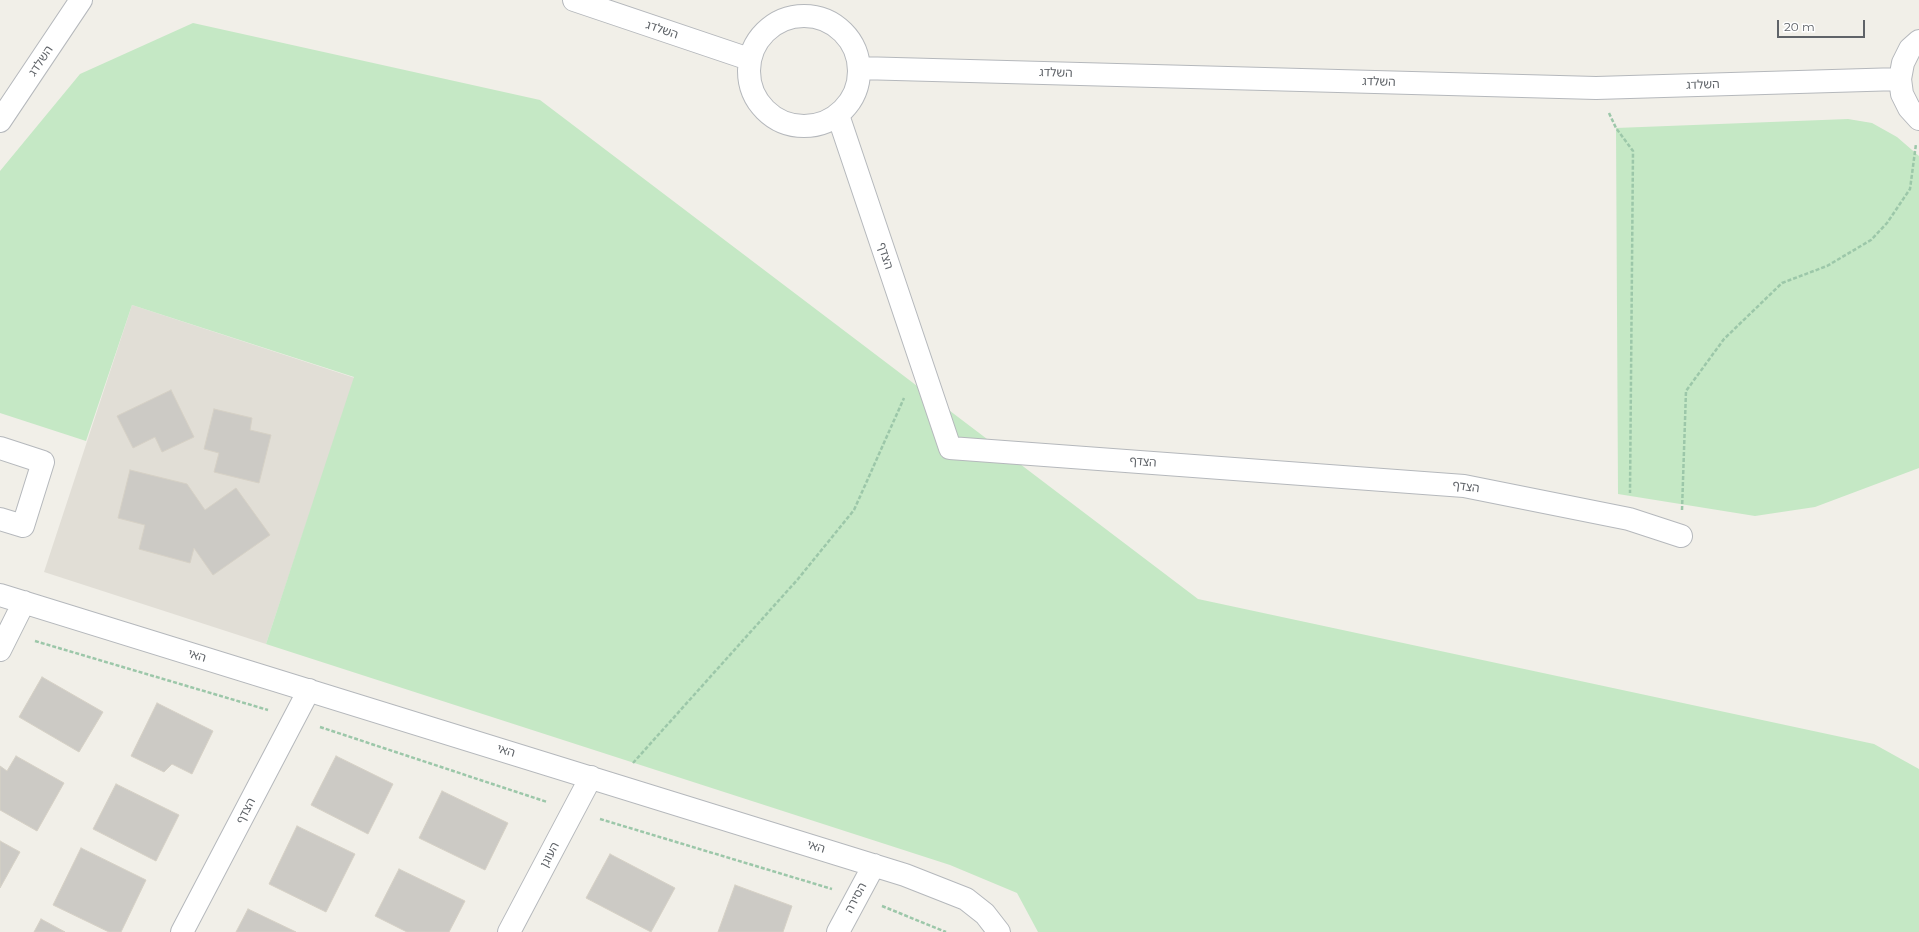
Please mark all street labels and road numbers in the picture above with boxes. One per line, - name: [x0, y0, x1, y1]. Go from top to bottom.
- street label: השלדג: [644, 18, 680, 42]
- street label: השלדג: [26, 43, 56, 79]
- street label: השלדג: [1039, 65, 1073, 81]
- street label: השלדג: [1362, 74, 1396, 90]
- street label: השלדג: [1686, 77, 1720, 93]
- street label: הצדף: [874, 241, 896, 271]
- street label: הצדף: [1129, 454, 1157, 470]
- street label: הצדף: [1451, 478, 1481, 496]
- street label: האי: [186, 646, 208, 666]
- street label: האי: [495, 741, 517, 761]
- street label: הצדף: [233, 796, 259, 826]
- street label: האי: [805, 837, 827, 857]
- street label: העוגן: [537, 840, 563, 870]
- street label: הסירה: [842, 880, 870, 916]

